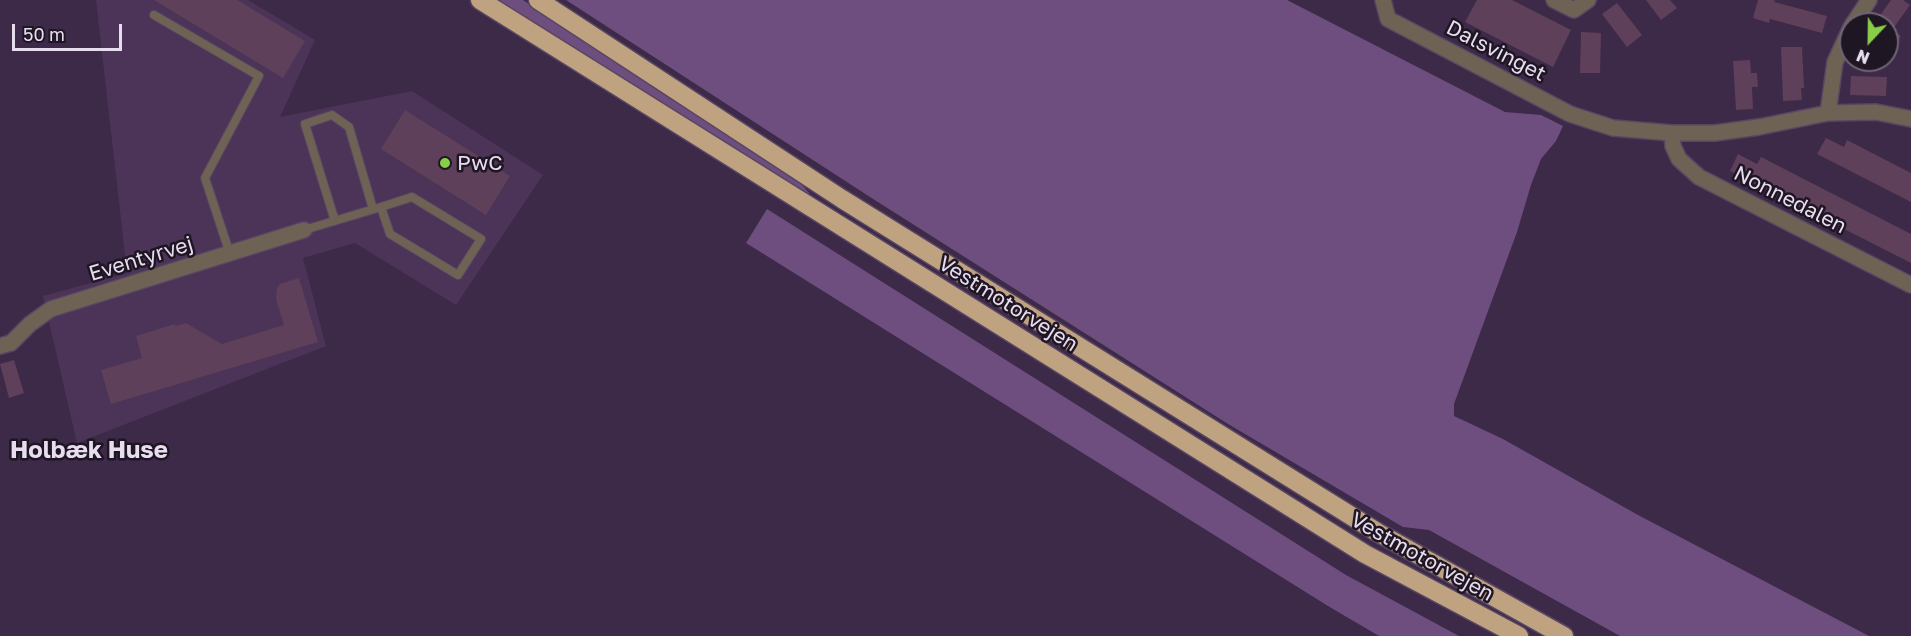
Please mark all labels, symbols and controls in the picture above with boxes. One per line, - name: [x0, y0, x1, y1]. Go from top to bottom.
- scale bar: [15, 12, 124, 50]
- north arrow: [1839, 12, 1899, 72]
- street label: Dalsvinget: [1442, 15, 1550, 87]
- text: 50 m: [23, 23, 65, 45]
- text: N: [1854, 45, 1872, 68]
- place label: PwC: [457, 150, 502, 176]
- marker: PwC: [438, 156, 452, 170]
- street label: Nonnedalen: [1730, 161, 1850, 239]
- street label: Eventyrvej: [86, 231, 196, 287]
- street label: Vestmotorvejen: [934, 251, 1082, 357]
- district label: Holbæk Huse: [10, 436, 168, 464]
- street label: Vestmotorvejen: [1346, 507, 1498, 607]

